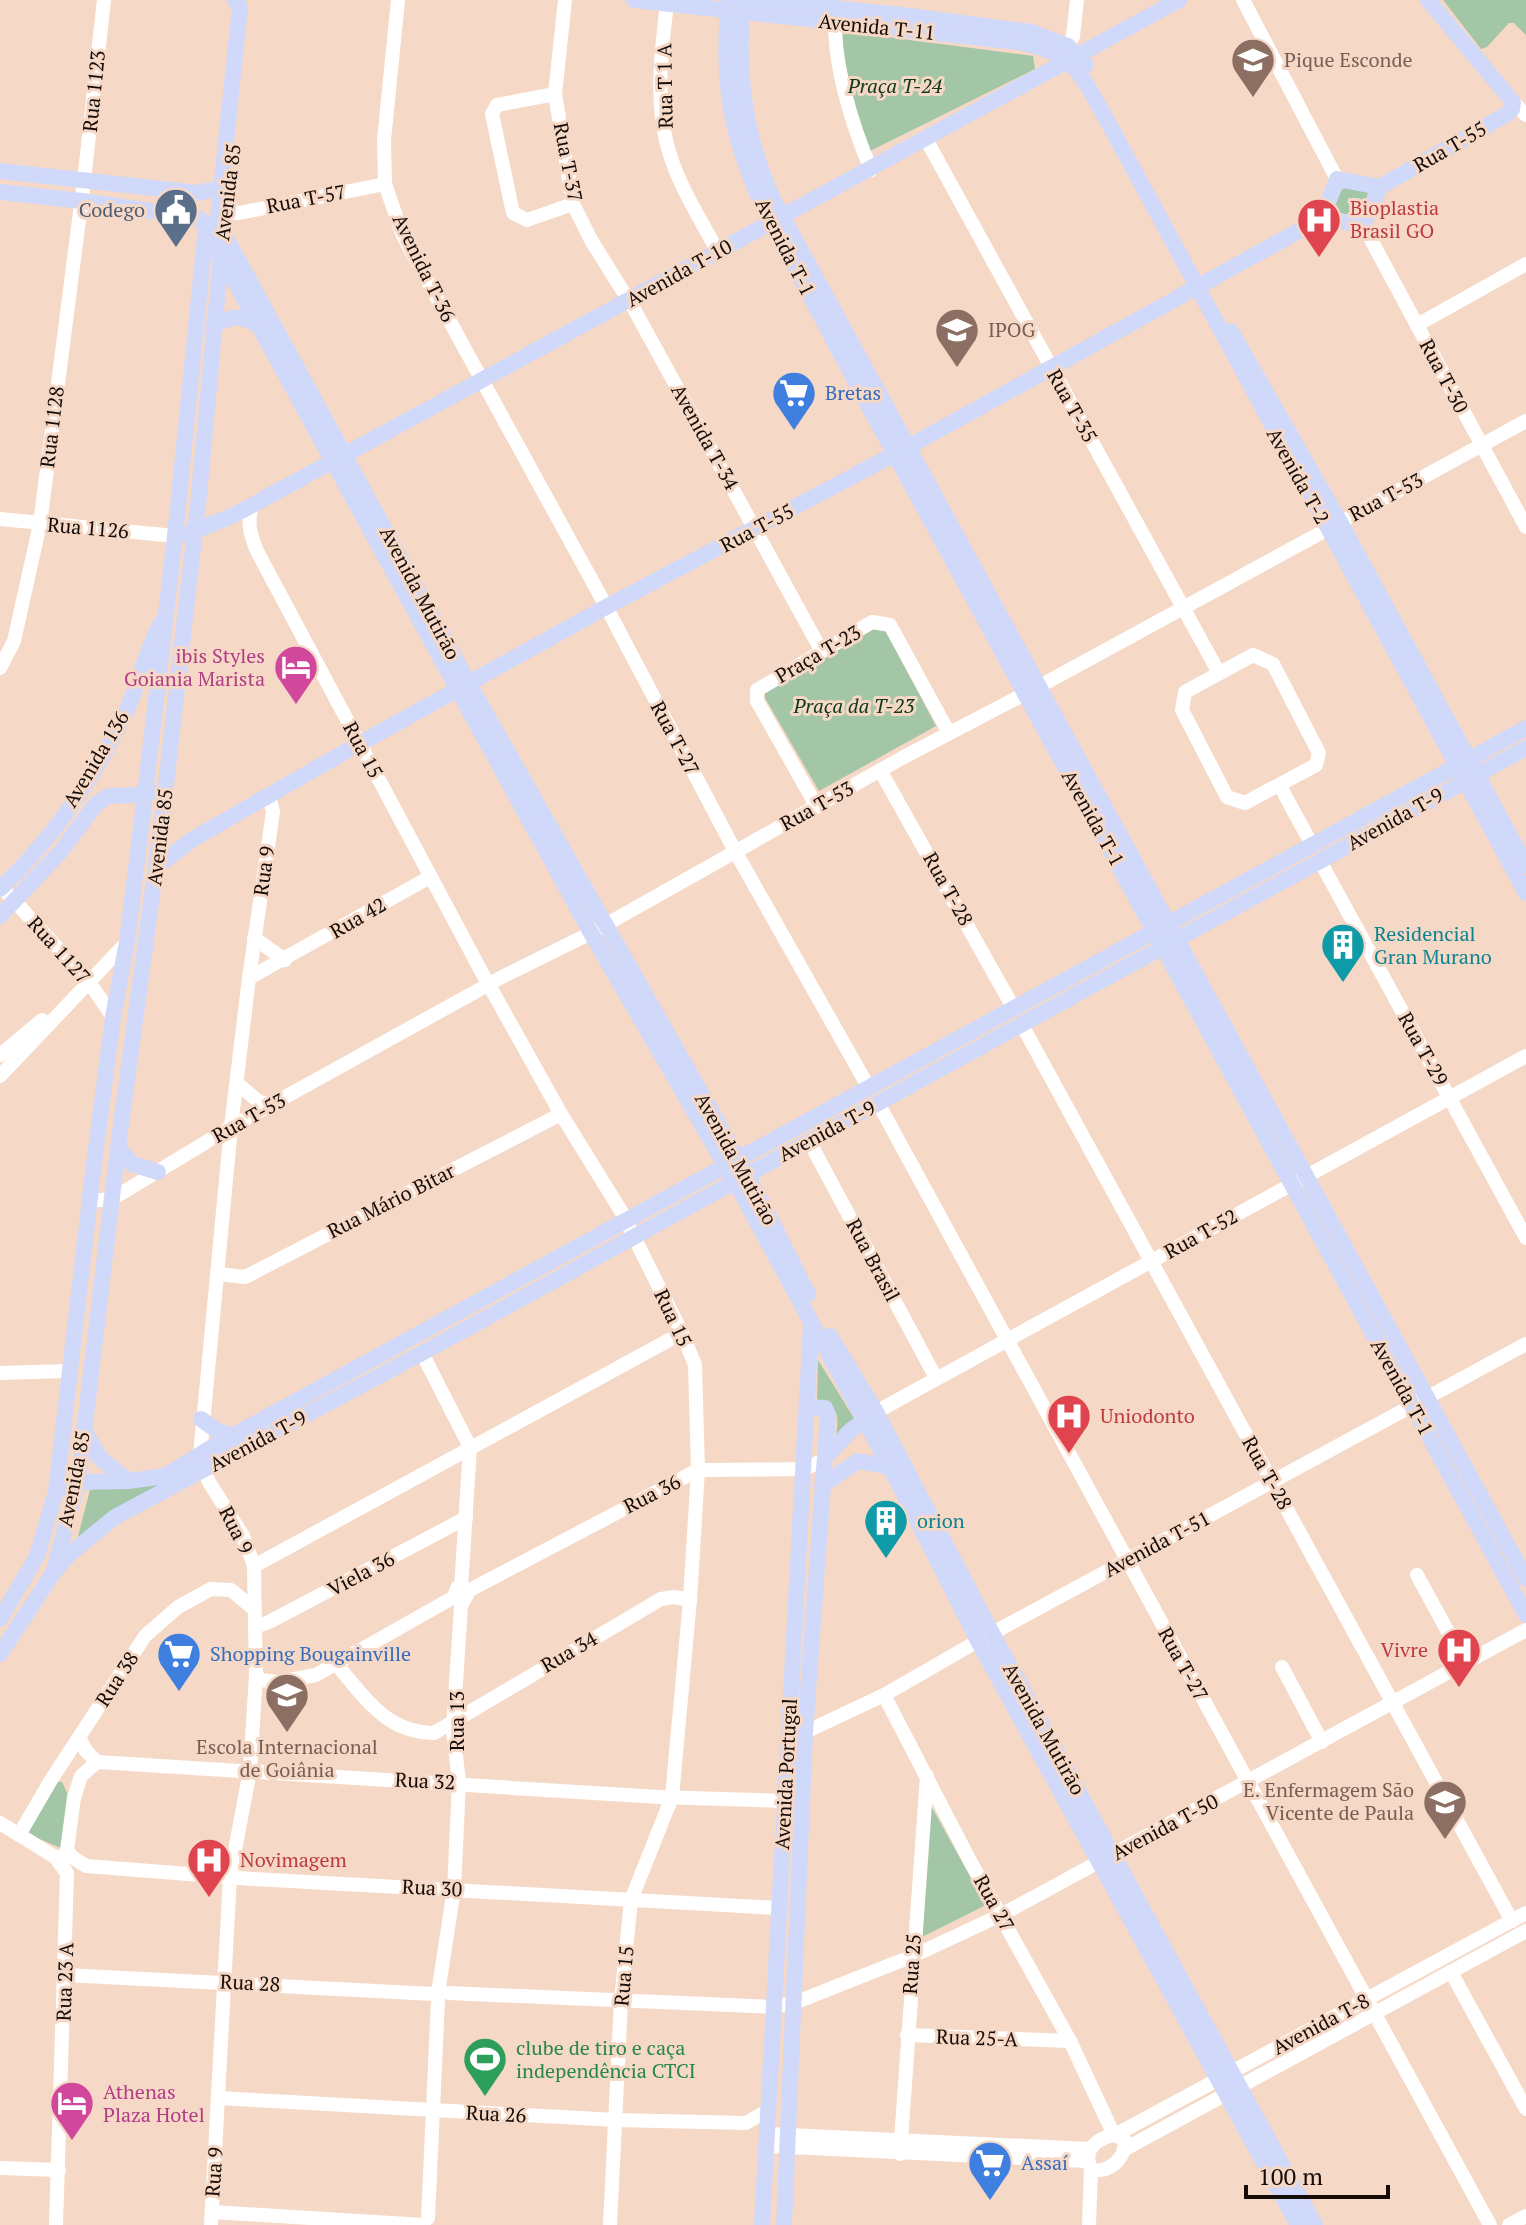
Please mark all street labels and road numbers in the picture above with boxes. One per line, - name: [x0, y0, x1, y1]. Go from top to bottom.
- street label: Avenida T-11: [817, 7, 937, 46]
- street label: Rua T 1 A: [650, 43, 679, 129]
- street label: Rua 1123: [76, 49, 111, 133]
- street label: Rua T-55: [1408, 115, 1491, 178]
- street label: Rua T-37: [548, 120, 589, 204]
- street label: Avenida 85: [208, 142, 247, 242]
- street label: Rua T-57: [264, 178, 348, 219]
- street label: Avenida T-1: [749, 193, 822, 300]
- street label: Avenida T-36: [387, 209, 462, 327]
- street label: Avenida T-10: [621, 232, 736, 313]
- street label: Rua T-30: [1414, 334, 1475, 417]
- street label: Rua T-35: [1041, 364, 1104, 447]
- street label: Avenida T-34: [665, 379, 746, 495]
- street label: Rua 1128: [33, 385, 70, 469]
- street label: Avenida T-2: [1261, 423, 1336, 529]
- street label: Rua T-53: [1344, 466, 1427, 527]
- street label: Rua T-55: [715, 497, 798, 558]
- street label: Rua 1126: [46, 510, 130, 545]
- street label: Avenida Mutirão: [374, 521, 467, 664]
- street label: Praça T-23: [770, 618, 866, 689]
- street label: Rua T-27: [645, 696, 706, 779]
- street label: Avenida 136: [56, 705, 135, 812]
- street label: Rua 15: [337, 717, 390, 783]
- street label: Avenida T-1: [1056, 765, 1131, 871]
- street label: Rua T-53: [775, 774, 858, 837]
- street label: Avenida T-9: [1342, 781, 1448, 856]
- street label: Avenida 85: [140, 787, 179, 887]
- street label: Rua 9: [247, 844, 280, 897]
- street label: Rua T-28: [917, 847, 980, 930]
- street label: Rua 42: [325, 891, 391, 944]
- street label: Rua 1127: [22, 910, 97, 989]
- street label: Rua T-29: [1392, 1007, 1455, 1090]
- street label: Rua T-53: [207, 1086, 290, 1149]
- street label: Avenida Mutirão: [689, 1088, 784, 1230]
- street label: Avenida T-9: [773, 1094, 880, 1167]
- street label: Rua Mário Bitar: [322, 1157, 459, 1244]
- street label: Rua T-52: [1159, 1202, 1242, 1265]
- street label: Rua Brasil: [840, 1214, 906, 1306]
- street label: Rua 15: [648, 1285, 698, 1351]
- street label: Avenida T-1: [1365, 1334, 1440, 1440]
- street label: Avenida T-9: [204, 1404, 311, 1477]
- street label: Avenida 85: [51, 1429, 96, 1529]
- street label: Rua T-28: [1236, 1431, 1299, 1514]
- street label: Rua 36: [619, 1468, 685, 1519]
- street label: Rua 9: [213, 1501, 260, 1558]
- street label: Avenida T-51: [1099, 1504, 1215, 1583]
- street label: Viela 36: [323, 1545, 399, 1602]
- street label: Rua T-27: [1152, 1622, 1215, 1705]
- street label: Rua 34: [536, 1625, 602, 1678]
- street label: Rua 38: [89, 1646, 144, 1711]
- street label: Avenida Mutirão: [997, 1658, 1092, 1800]
- street label: Rua 13: [443, 1691, 470, 1751]
- street label: Avenida Portugal: [768, 1698, 803, 1850]
- street label: Rua 32: [394, 1765, 456, 1796]
- street label: Avenida T-50: [1107, 1787, 1223, 1866]
- street label: Rua 27: [968, 1870, 1021, 1936]
- street label: Rua 30: [401, 1872, 463, 1903]
- street label: Rua 25: [896, 1933, 927, 1995]
- street label: Rua 23 A: [50, 1942, 79, 2022]
- street label: Rua 15: [607, 1945, 640, 2007]
- street label: Rua 28: [219, 1967, 281, 1998]
- street label: Avenida T-8: [1267, 1987, 1374, 2060]
- street label: Rua 25-A: [936, 2023, 1019, 2052]
- street label: Rua 26: [465, 2098, 527, 2129]
- street label: Rua 9: [198, 2146, 229, 2198]

